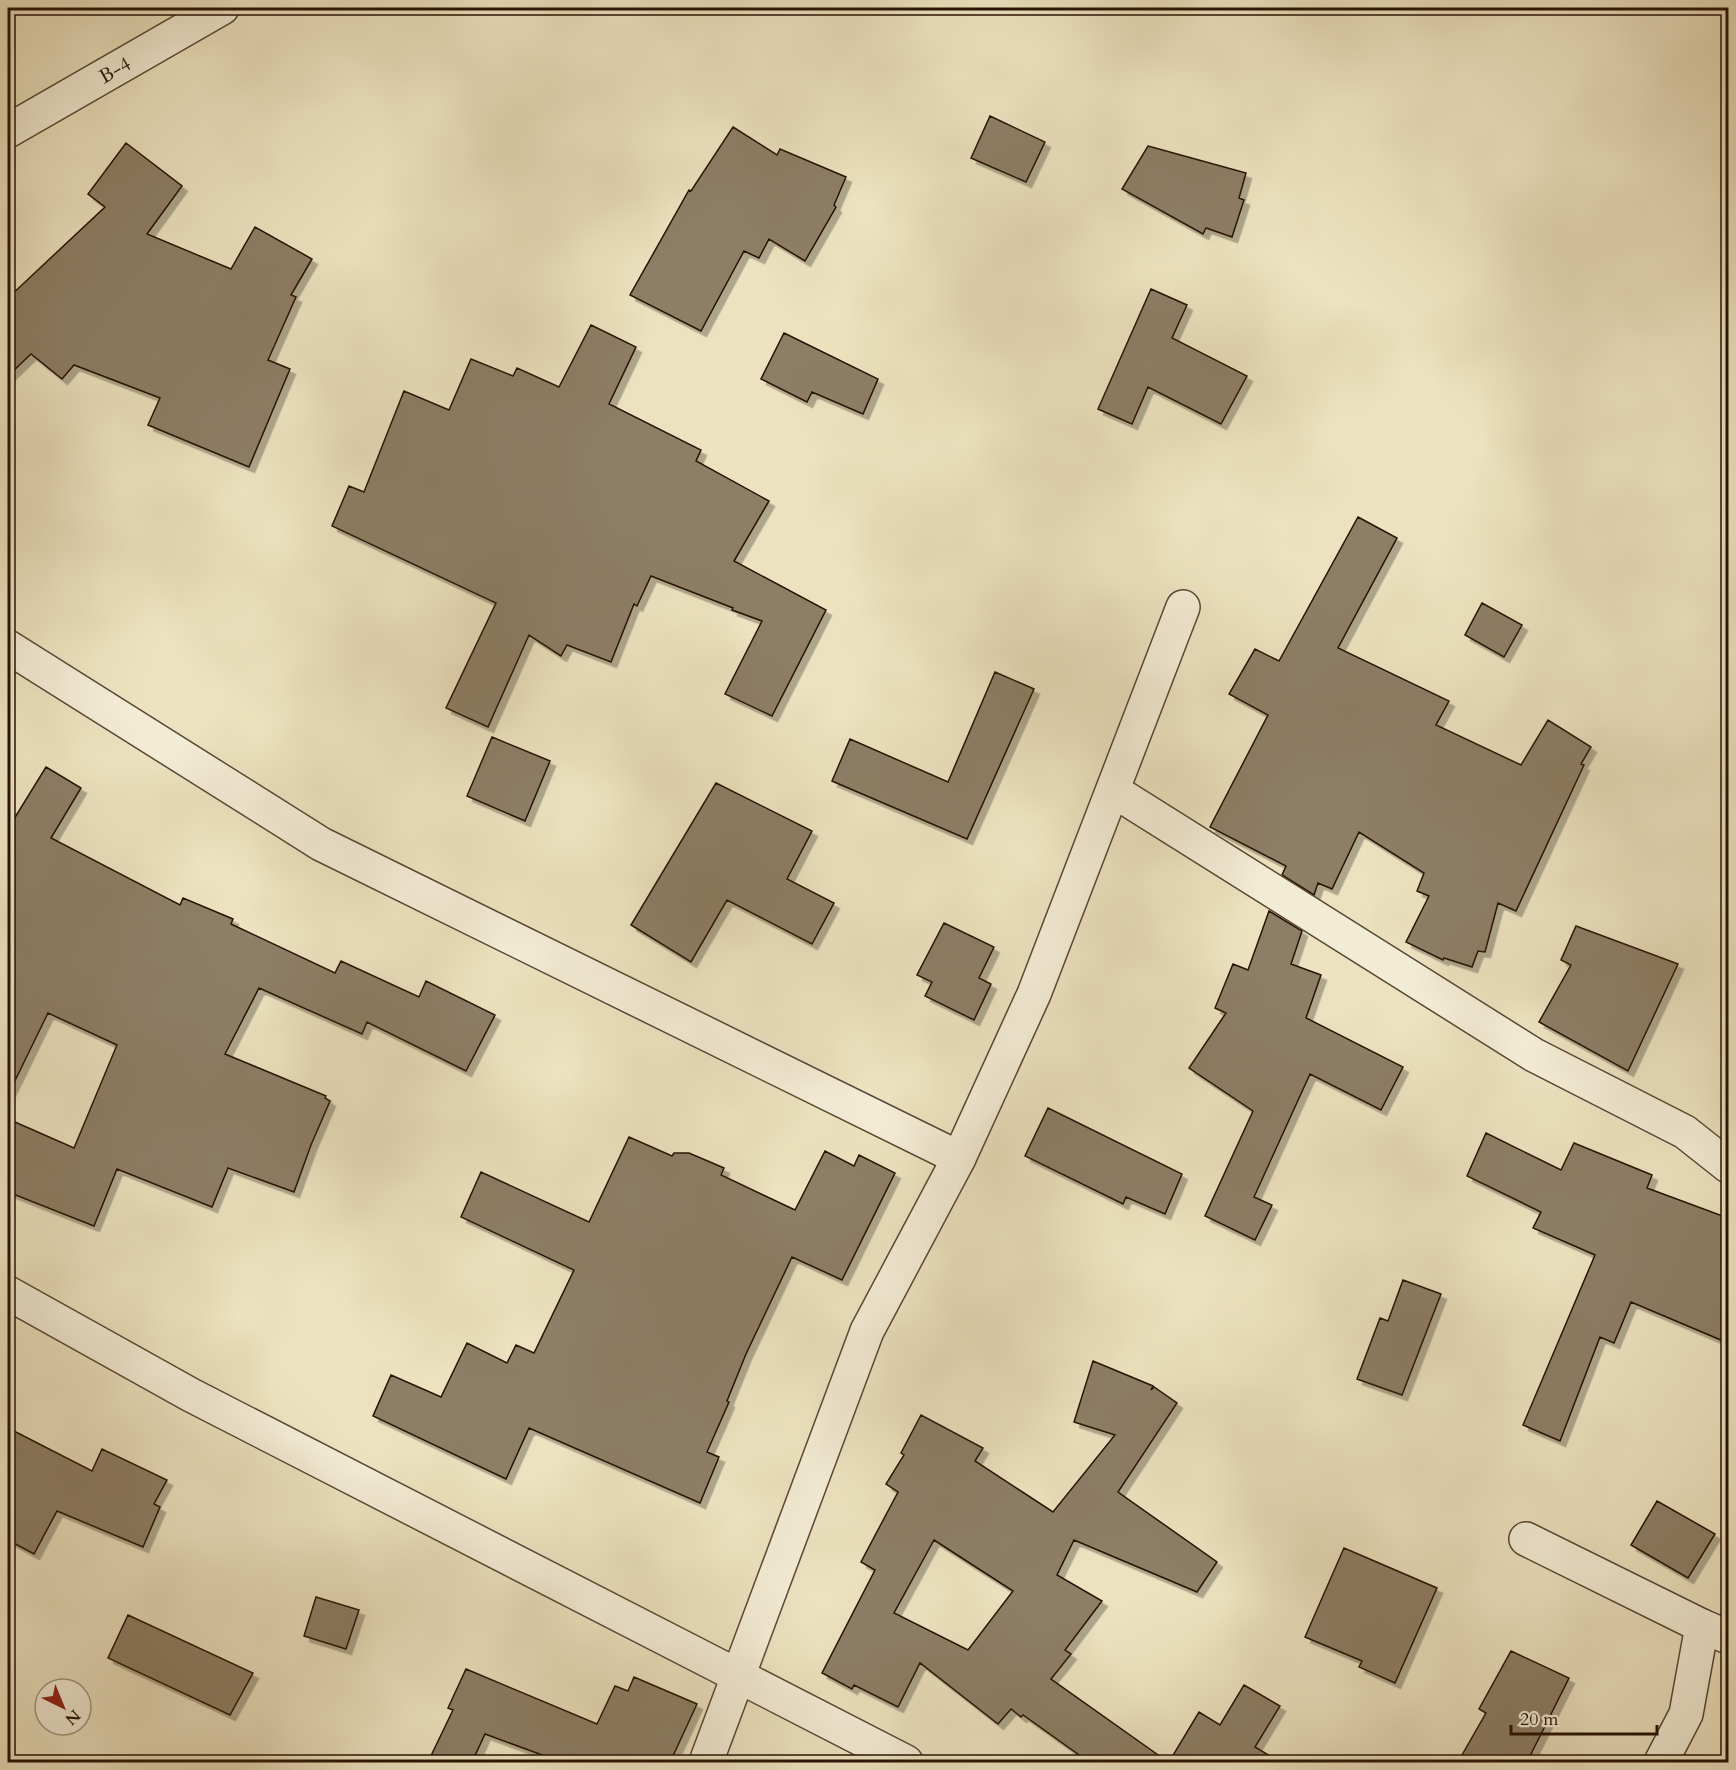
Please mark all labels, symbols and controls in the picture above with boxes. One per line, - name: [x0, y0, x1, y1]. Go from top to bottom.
- street label: B-4: [94, 50, 136, 90]
- north arrow: [33, 1677, 93, 1737]
- scale bar: [1511, 1698, 1656, 1736]
- text: N: [60, 1704, 85, 1730]
- text: 20 m: [1520, 1707, 1559, 1732]

